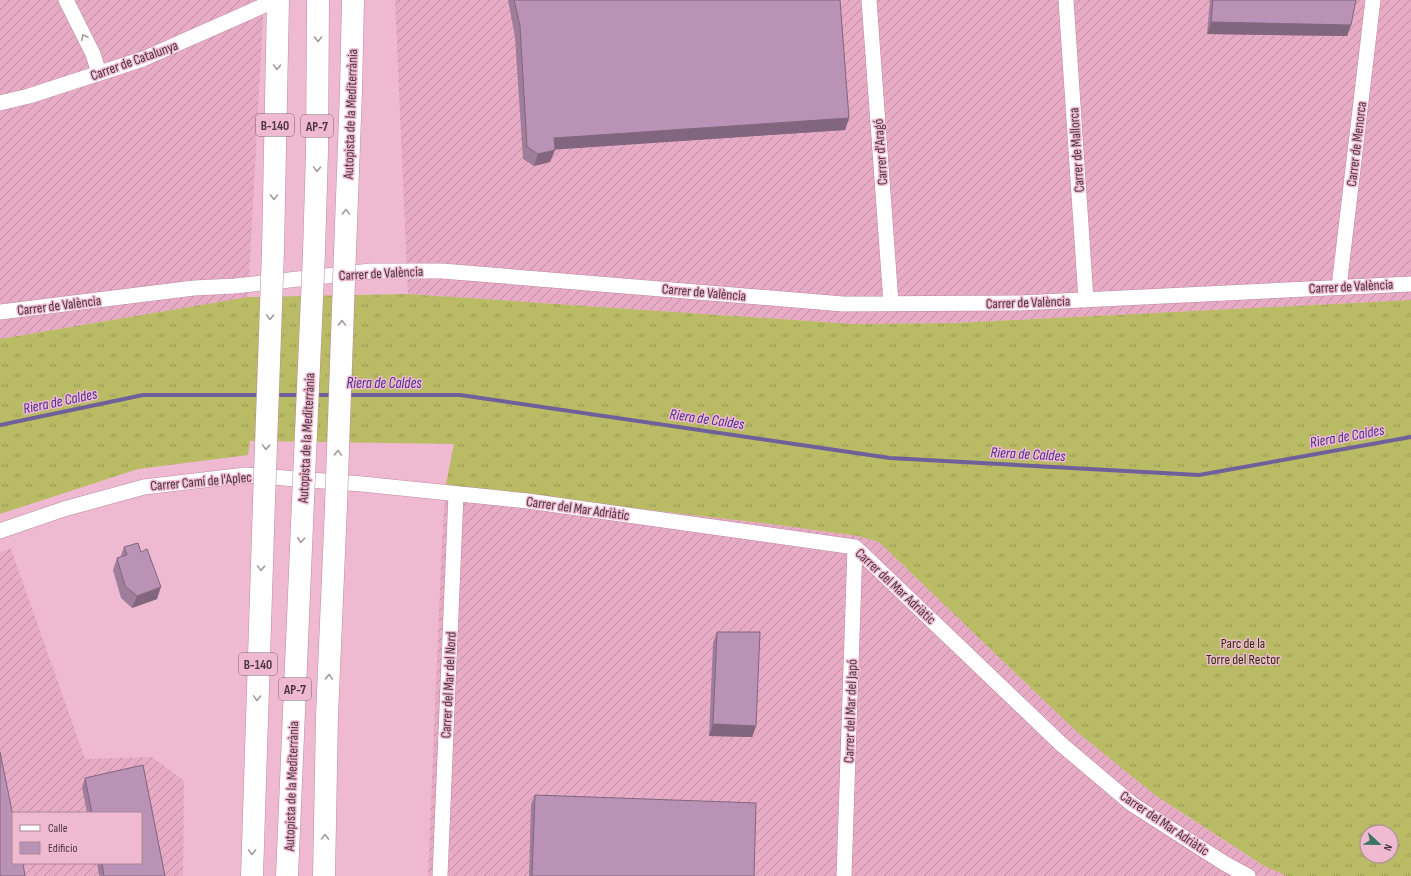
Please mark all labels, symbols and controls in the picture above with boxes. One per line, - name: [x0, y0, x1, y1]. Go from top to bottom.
- one-way arrow: [81, 34, 89, 41]
- one-way arrow: [314, 36, 322, 42]
- street label: Carrer de Catalunya: [88, 37, 180, 84]
- street label: Autopista de la Mediterrània: [340, 49, 361, 180]
- one-way arrow: [273, 64, 281, 70]
- street label: Carrer de Menorca: [1343, 101, 1370, 188]
- street label: Carrer de Mallorca: [1065, 107, 1088, 193]
- road number: B-140: [256, 114, 294, 136]
- road number: AP-7: [301, 115, 333, 137]
- street label: Carrer d'Aragó: [870, 118, 891, 186]
- one-way arrow: [313, 166, 321, 172]
- one-way arrow: [269, 194, 278, 200]
- one-way arrow: [342, 209, 351, 215]
- street label: Carrer de València: [338, 263, 424, 284]
- street label: Carrer de València: [1308, 276, 1394, 297]
- street label: Carrer de València: [661, 280, 747, 305]
- street label: Carrer de València: [16, 292, 102, 319]
- street label: Carrer de València: [986, 293, 1070, 312]
- one-way arrow: [266, 314, 274, 320]
- one-way arrow: [338, 320, 347, 326]
- street label: Autopista de la Mediterrània: [295, 373, 318, 505]
- water label: Riera de Caldes: [346, 374, 422, 393]
- water label: Riera de Caldes: [21, 384, 100, 419]
- water label: Riera de Caldes: [668, 405, 746, 434]
- water label: Riera de Caldes: [1308, 420, 1386, 452]
- water label: Riera de Caldes: [990, 443, 1067, 466]
- one-way arrow: [261, 444, 270, 450]
- one-way arrow: [333, 450, 342, 456]
- street label: Carrer Camí de l'Aplec: [150, 469, 252, 494]
- street label: Carrer del Mar Adriàtic: [525, 493, 631, 524]
- one-way arrow: [297, 537, 306, 543]
- street label: Carrer del Mar Adriàtic: [852, 545, 939, 628]
- one-way arrow: [257, 565, 266, 571]
- street label: Carrer del Mar del Nord: [437, 631, 460, 739]
- park label: Parc de la Torre del Rector: [1206, 635, 1280, 668]
- road number: B-140: [239, 653, 277, 675]
- street label: Carrer del Mar del Japó: [840, 659, 861, 763]
- one-way arrow: [324, 674, 333, 680]
- road number: AP-7: [279, 678, 311, 700]
- one-way arrow: [253, 695, 262, 701]
- street label: Autopista de la Mediterrània: [281, 721, 302, 852]
- street label: Carrer del Mar Adriàtic: [1117, 787, 1213, 860]
- legend: [12, 812, 142, 864]
- text: Calle: [48, 821, 68, 836]
- north arrow: [1359, 824, 1399, 864]
- one-way arrow: [321, 834, 329, 840]
- text: Edificio: [48, 841, 77, 856]
- text: N: [1381, 842, 1395, 853]
- one-way arrow: [248, 849, 257, 855]

